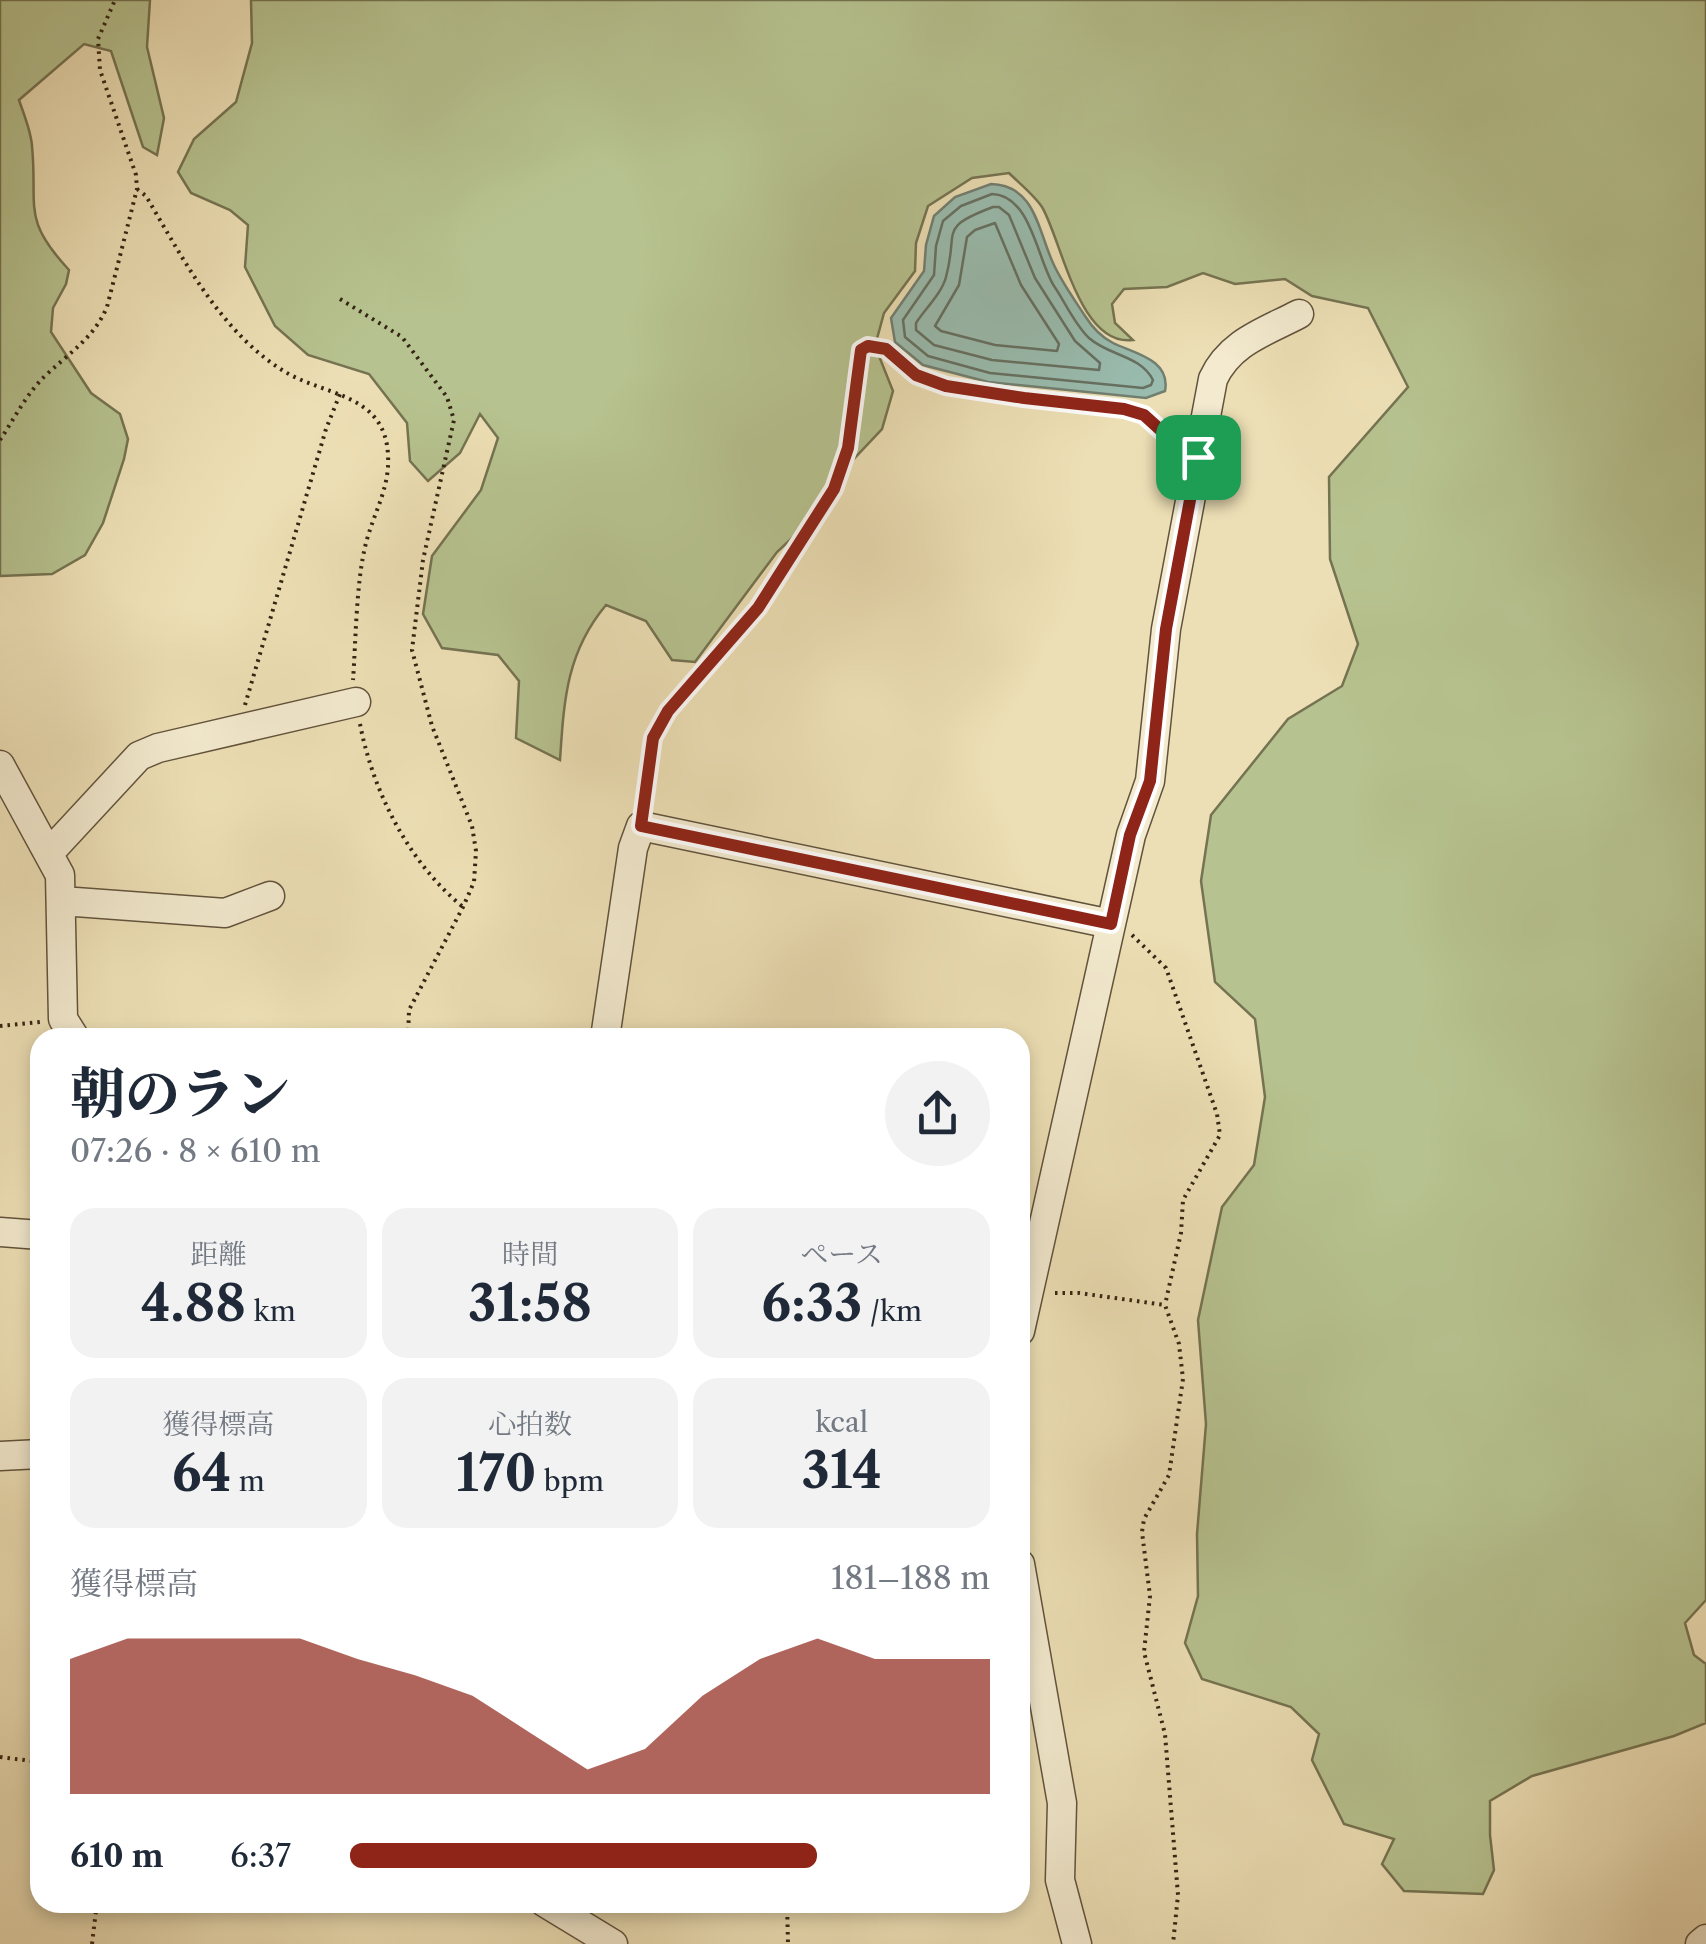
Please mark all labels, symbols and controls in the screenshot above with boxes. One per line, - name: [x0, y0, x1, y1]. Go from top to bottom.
- pin: [1156, 415, 1241, 500]
- icon: arrive: [1171, 430, 1226, 485]
- text: 朝のラン: [70, 1060, 290, 1127]
- button: share: [885, 1061, 990, 1166]
- text: 07:26 · 8 × 610 m: [70, 1131, 321, 1170]
- text: 距離: [190, 1237, 246, 1271]
- text: 時間: [502, 1237, 558, 1271]
- text: ペース: [800, 1237, 883, 1271]
- text: 4.88: [141, 1272, 246, 1334]
- text: 31:58: [468, 1272, 592, 1334]
- text: 6:33: [761, 1272, 862, 1334]
- text: km: [246, 1294, 296, 1328]
- text: /km: [862, 1294, 922, 1328]
- text: kcal: [815, 1405, 868, 1439]
- text: 獲得標高: [162, 1407, 274, 1441]
- text: 心拍数: [488, 1407, 572, 1441]
- text: 314: [801, 1439, 882, 1501]
- text: 64: [172, 1442, 231, 1504]
- text: 170: [456, 1442, 536, 1504]
- text: m: [231, 1464, 265, 1498]
- text: bpm: [536, 1464, 604, 1498]
- text: 181–188 m: [831, 1558, 990, 1597]
- text: 獲得標高: [70, 1564, 198, 1603]
- text: 610 m: [70, 1836, 164, 1875]
- text: 6:37: [230, 1836, 291, 1875]

